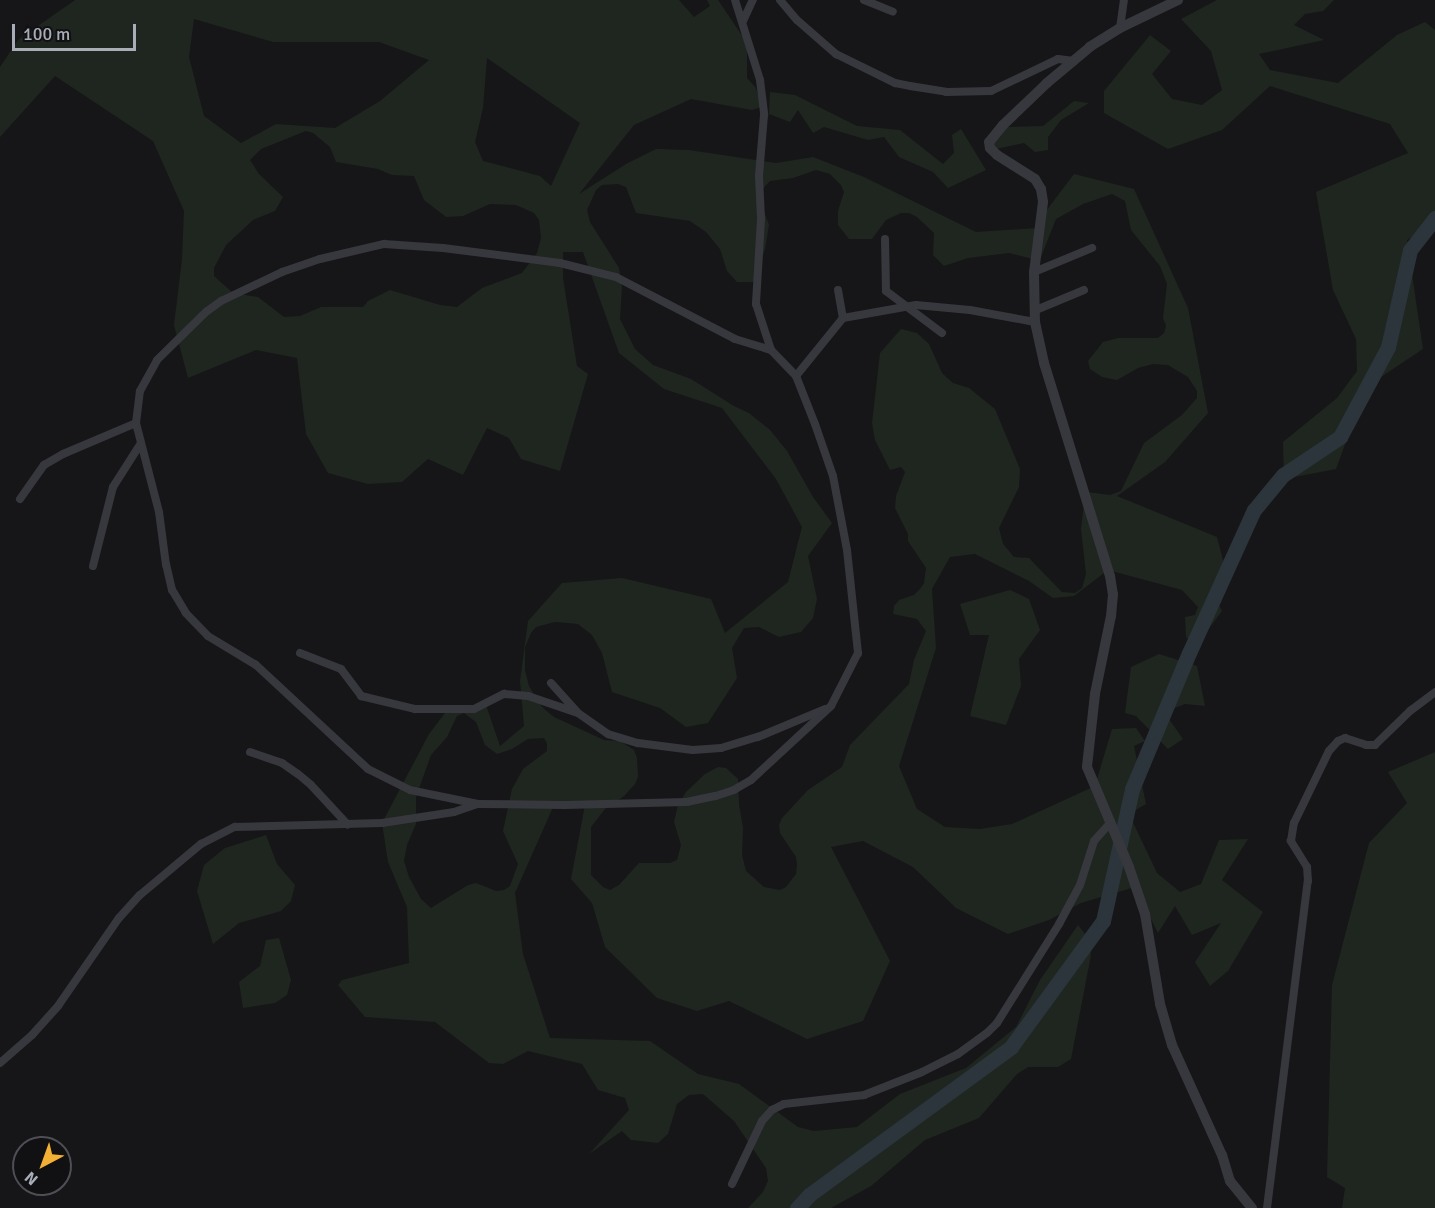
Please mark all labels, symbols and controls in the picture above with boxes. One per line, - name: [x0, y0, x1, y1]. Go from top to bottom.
- scale bar: [15, 12, 140, 50]
- text: 100 m: [23, 23, 70, 45]
- north arrow: [12, 1136, 72, 1196]
- text: N: [21, 1167, 42, 1189]

